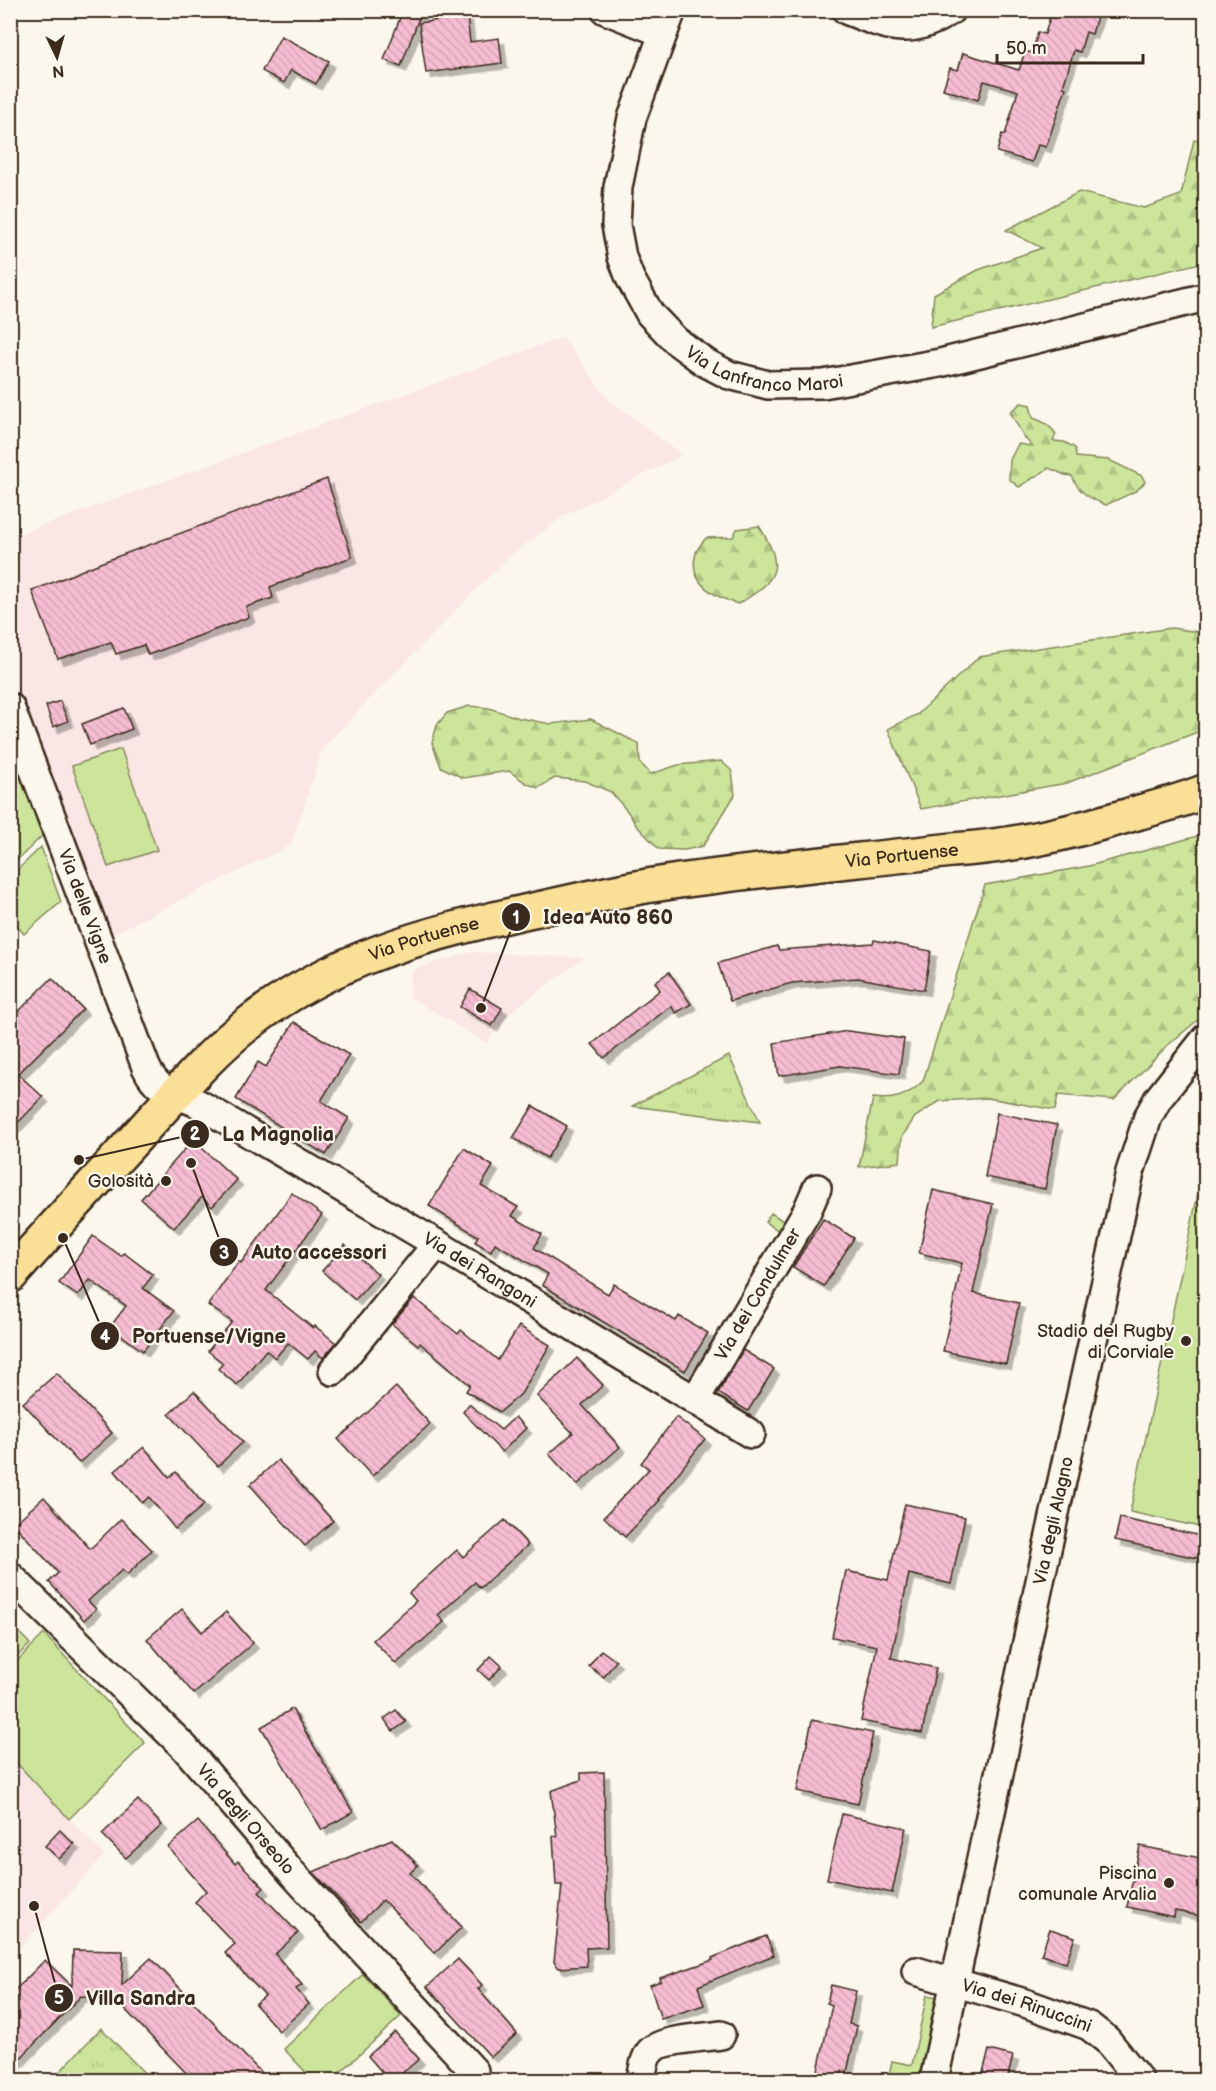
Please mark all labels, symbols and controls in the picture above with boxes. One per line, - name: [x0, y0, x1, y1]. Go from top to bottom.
- north arrow: [27, 27, 87, 87]
- scale bar: [997, 27, 1142, 65]
- text: 50 m: [1006, 38, 1047, 59]
- text: N: [51, 60, 65, 80]
- street label: Via Lanfranco Maroi: [681, 342, 845, 397]
- street label: Via Portuense: [844, 840, 960, 872]
- street label: Via delle Vigne: [54, 846, 116, 967]
- callout: Idea Auto 860: [501, 898, 685, 936]
- text: Idea Auto 860: [543, 906, 673, 930]
- text: 1: [512, 908, 520, 929]
- street label: Via Portuense: [366, 913, 482, 966]
- callout: La Magnolia: [180, 1115, 346, 1153]
- text: La Magnolia: [222, 1123, 334, 1147]
- text: 2: [190, 1124, 201, 1145]
- place label: Golosità: [88, 1171, 154, 1192]
- marker: Golosità: [159, 1174, 173, 1188]
- street label: Via dei Condulmer: [711, 1224, 806, 1364]
- street label: Via dei Rangoni: [419, 1228, 540, 1313]
- callout: Auto accessori: [209, 1233, 399, 1271]
- text: Auto accessori: [250, 1241, 387, 1265]
- text: 3: [219, 1243, 229, 1264]
- callout: Portuense/Vigne: [90, 1317, 298, 1355]
- place label: Stadio del Rugby di Corviale: [1037, 1321, 1175, 1363]
- text: Portuense/Vigne: [132, 1325, 286, 1349]
- text: 4: [100, 1327, 111, 1348]
- marker: Stadio del Rugby di Corviale: [1179, 1334, 1193, 1348]
- street label: Via degli Alagno: [1029, 1455, 1078, 1587]
- street label: Via degli Orseolo: [192, 1760, 299, 1879]
- place label: Piscina comunale Arvalia: [1018, 1863, 1157, 1905]
- marker: Piscina comunale Arvalia: [1162, 1876, 1176, 1890]
- street label: Via dei Rinuccini: [959, 1975, 1094, 2037]
- callout: Villa Sandra: [44, 1979, 208, 2017]
- text: Villa Sandra: [86, 1987, 196, 2011]
- text: 5: [54, 1988, 64, 2009]

